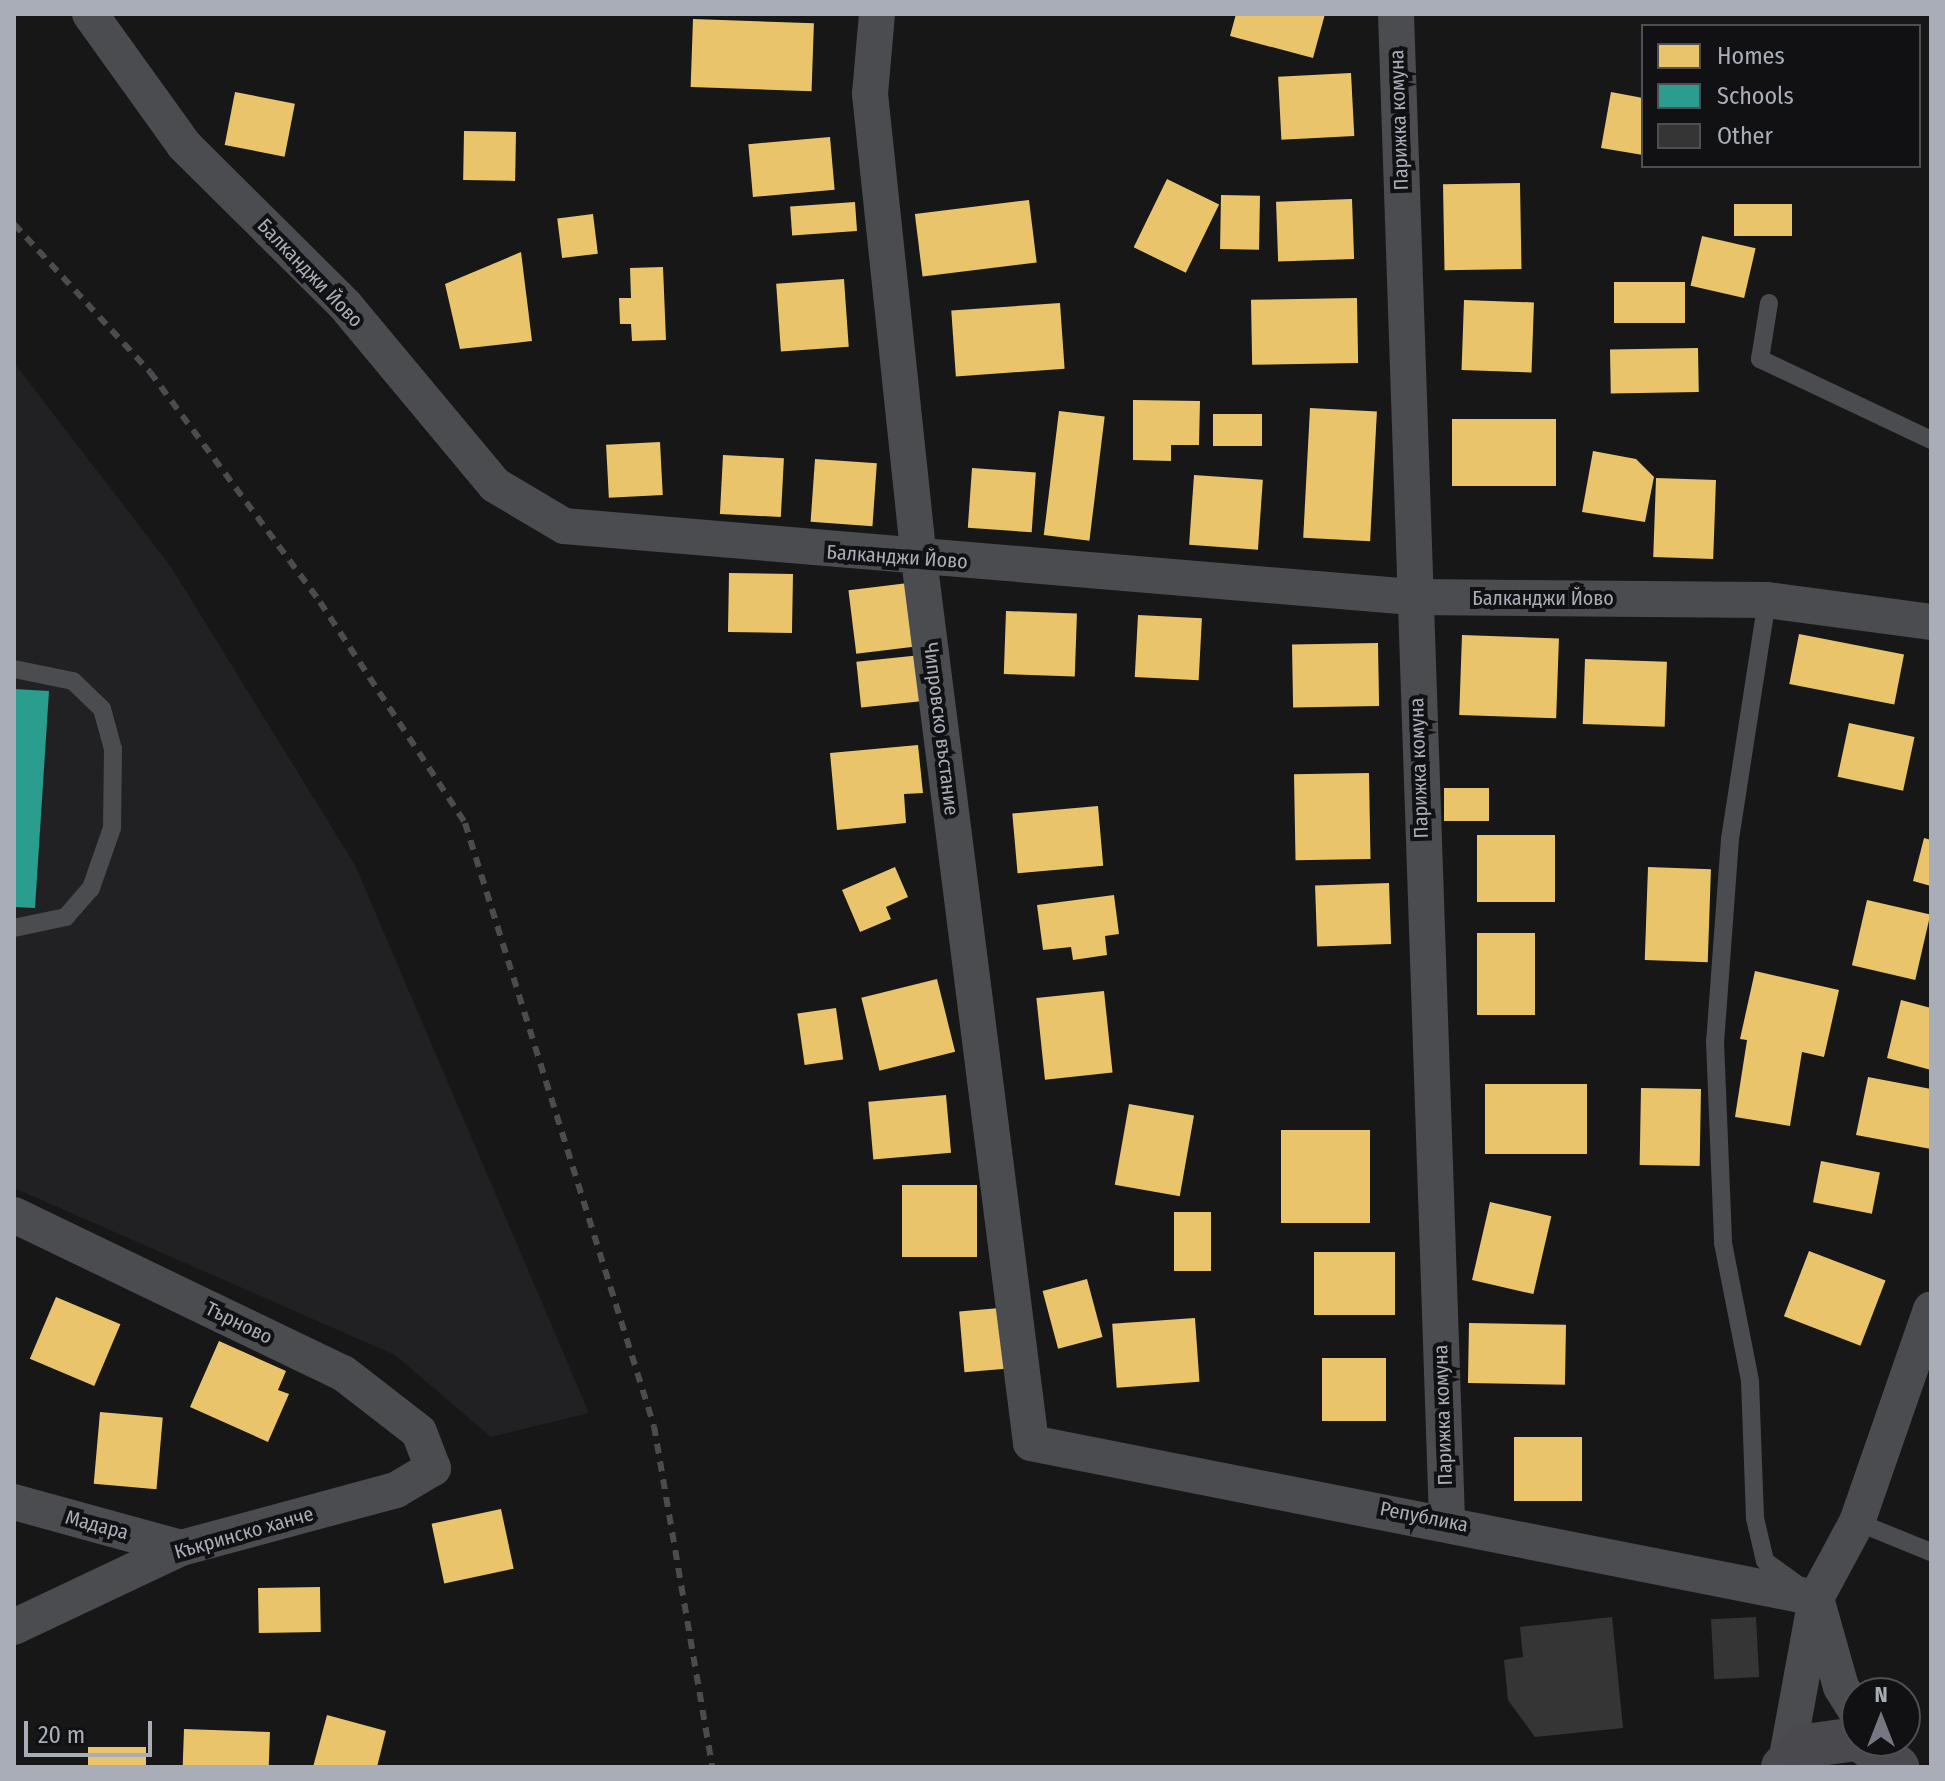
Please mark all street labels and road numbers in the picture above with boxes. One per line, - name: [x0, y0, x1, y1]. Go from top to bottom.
- street label: Парижка комуна: [1385, 49, 1413, 191]
- street label: Балканджи Йово: [252, 214, 368, 332]
- street label: Балканджи Йово: [826, 540, 968, 574]
- street label: Балканджи Йово: [1472, 586, 1614, 610]
- street label: Чипровско въстание: [918, 641, 964, 817]
- street label: Парижка комуна: [1405, 697, 1433, 839]
- street label: Търново: [202, 1297, 276, 1349]
- street label: Парижка комуна: [1429, 1344, 1457, 1486]
- street label: Република: [1378, 1497, 1470, 1537]
- street label: Къкринско ханче: [172, 1502, 316, 1564]
- street label: Мадара: [63, 1505, 131, 1545]

